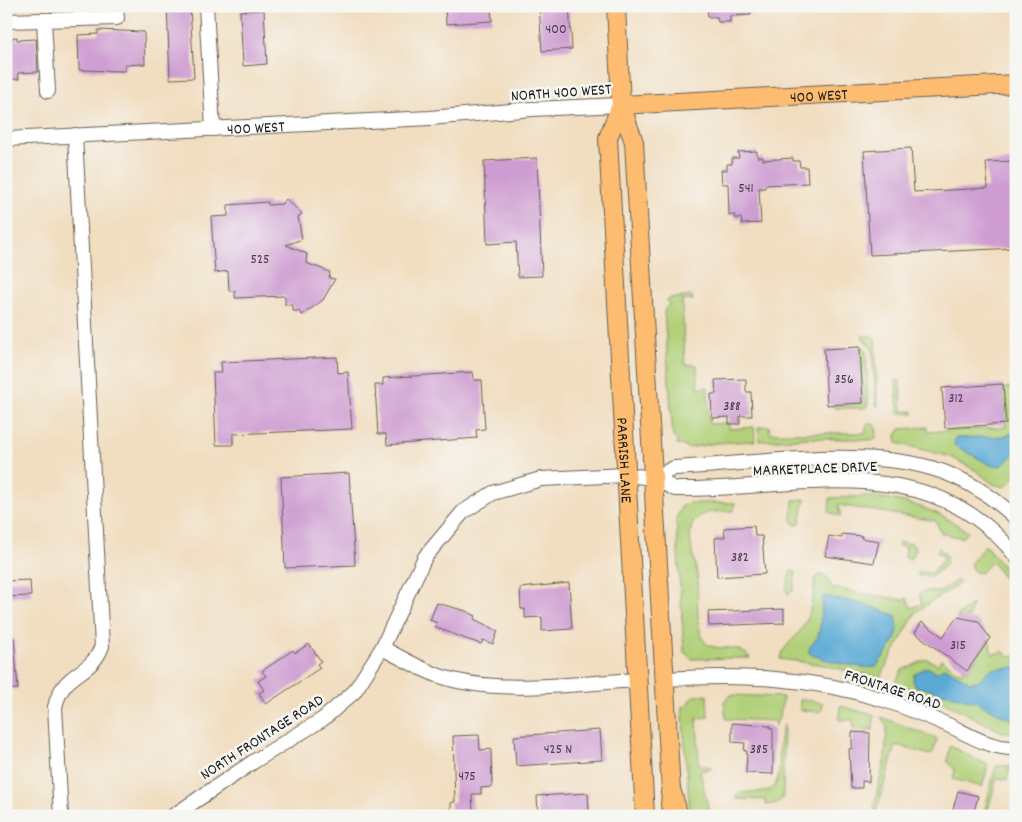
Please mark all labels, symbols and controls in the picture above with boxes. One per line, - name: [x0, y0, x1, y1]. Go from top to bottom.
- house number: 400: [545, 20, 567, 40]
- street label: NORTH 400 WEST: [510, 78, 613, 108]
- street label: 400 WEST: [789, 84, 849, 110]
- street label: 400 WEST: [226, 116, 286, 142]
- house number: 541: [738, 179, 754, 199]
- house number: 525: [250, 250, 270, 270]
- house number: 356: [834, 370, 854, 390]
- house number: 312: [948, 389, 964, 409]
- house number: 388: [723, 397, 741, 417]
- street label: PARRISH LANE: [609, 417, 637, 504]
- street label: MARKETPLACE DRIVE: [753, 456, 878, 483]
- house number: 382: [731, 548, 749, 568]
- house number: 315: [950, 636, 966, 656]
- street label: FRONTAGE ROAD: [841, 664, 943, 717]
- street label: NORTH FRONTAGE ROAD: [196, 689, 329, 787]
- house number: 425 N: [544, 740, 572, 760]
- house number: 385: [750, 740, 768, 760]
- house number: 475: [458, 767, 476, 787]

